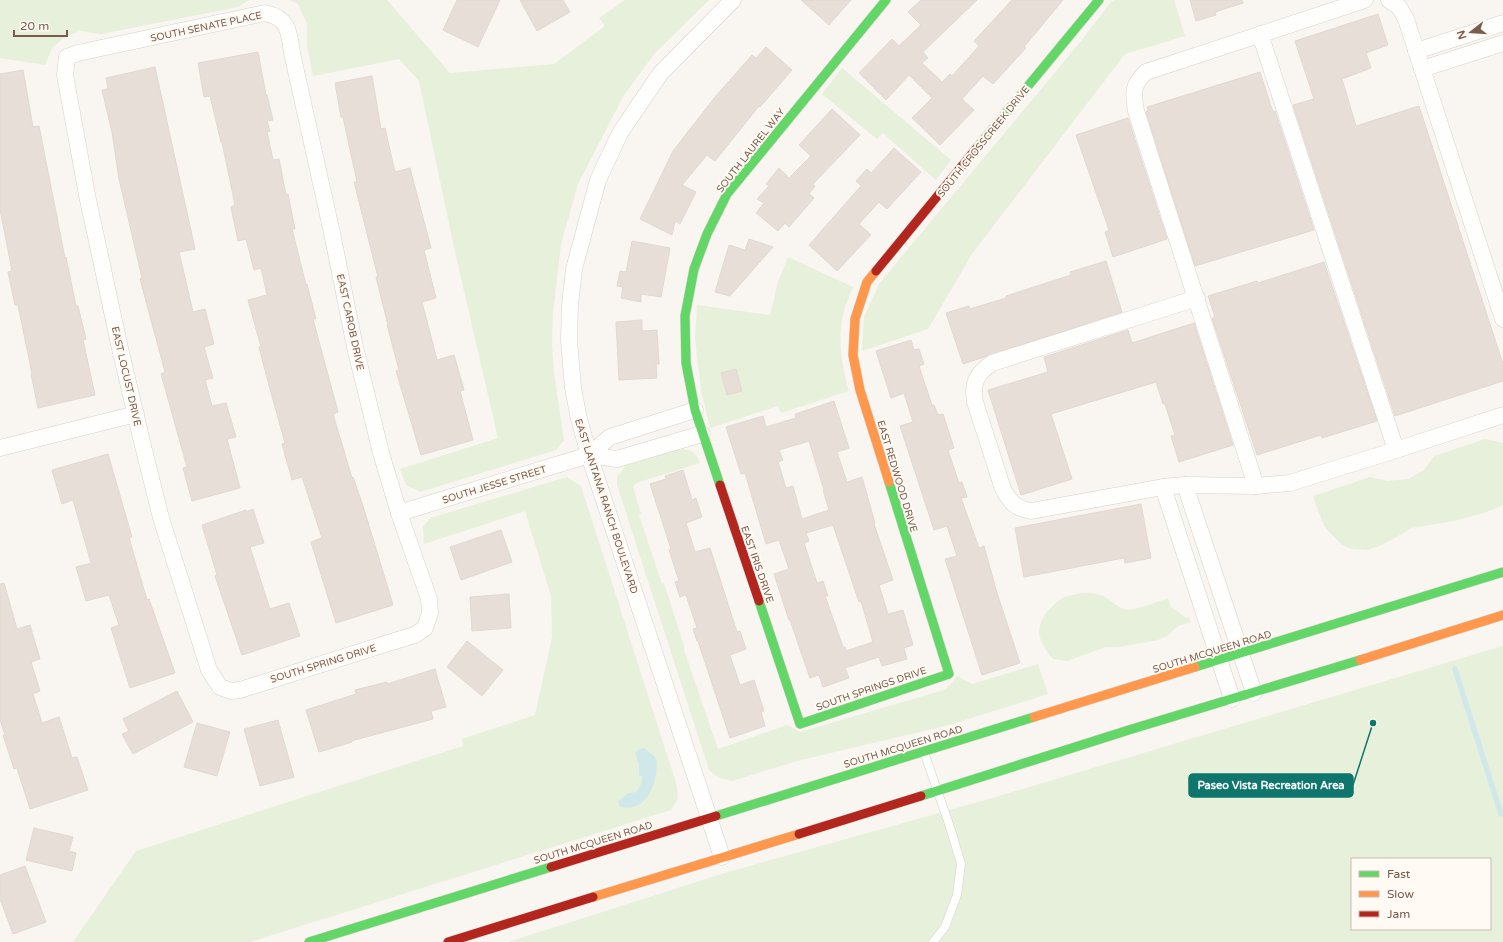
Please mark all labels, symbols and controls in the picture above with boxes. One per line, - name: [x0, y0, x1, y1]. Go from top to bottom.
- street label: SOUTH SENATE PLACE: [149, 9, 263, 45]
- scale bar: [14, 12, 67, 38]
- north arrow: [1451, 12, 1491, 52]
- text: 20 m: [20, 19, 49, 33]
- text: N: [1454, 29, 1469, 41]
- street label: SOUTH CROSSCREEK DRIVE: [935, 84, 1032, 200]
- street label: SOUTH LAUREL WAY: [714, 106, 788, 195]
- street label: EAST CAROB DRIVE: [334, 273, 366, 372]
- street label: EAST LOCUST DRIVE: [109, 325, 143, 427]
- street label: EAST LANTANA RANCH BOULEVARD: [572, 417, 640, 595]
- street label: EAST REDWOOD DRIVE: [874, 419, 920, 534]
- street label: SOUTH JESSE STREET: [441, 463, 548, 507]
- street label: EAST IRIS DRIVE: [738, 524, 776, 604]
- street label: SOUTH MCQUEEN ROAD: [1151, 628, 1273, 676]
- street label: SOUTH SPRING DRIVE: [269, 642, 378, 686]
- street label: SOUTH SPRINGS DRIVE: [814, 664, 928, 714]
- street label: SOUTH MCQUEEN ROAD: [842, 723, 964, 771]
- callout: Paseo Vista Recreation Area: [1189, 774, 1353, 797]
- text: Paseo Vista Recreation Area: [1197, 779, 1345, 792]
- street label: SOUTH MCQUEEN ROAD: [532, 819, 654, 867]
- legend: [1351, 858, 1491, 930]
- text: Fast: [1387, 867, 1411, 881]
- text: Slow: [1387, 887, 1414, 901]
- text: Jam: [1387, 907, 1410, 921]

